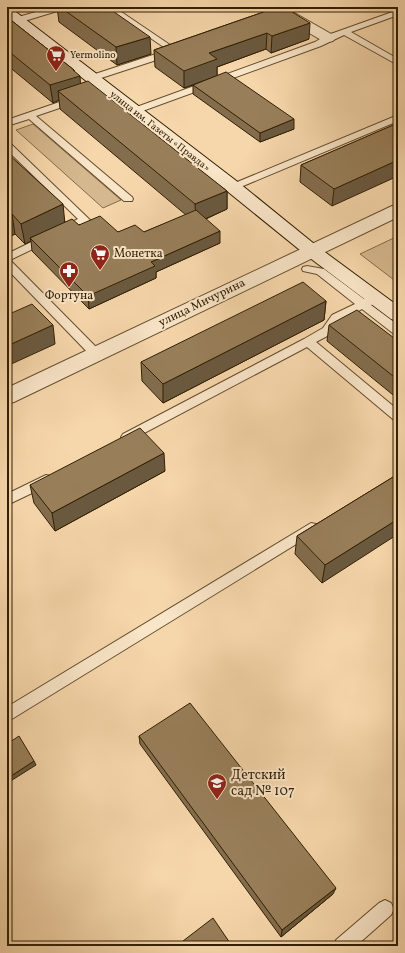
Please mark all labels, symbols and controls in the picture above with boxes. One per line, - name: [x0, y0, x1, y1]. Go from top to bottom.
- supermarket icon: Yermolino: [45, 44, 67, 72]
- place label: Yermolino: [70, 48, 116, 62]
- street label: улица им. Газеты «Правда»: [107, 87, 213, 175]
- supermarket icon: Монетка: [89, 243, 111, 271]
- place label: Монетка: [114, 246, 163, 262]
- pharmacy icon: Фортуна: [58, 260, 80, 288]
- street label: улица Мичурина: [156, 275, 248, 331]
- place label: Фортуна: [45, 288, 93, 304]
- place label: Детский сад № 107: [231, 766, 295, 801]
- school or university icon: Детский сад № 107: [206, 772, 228, 800]

